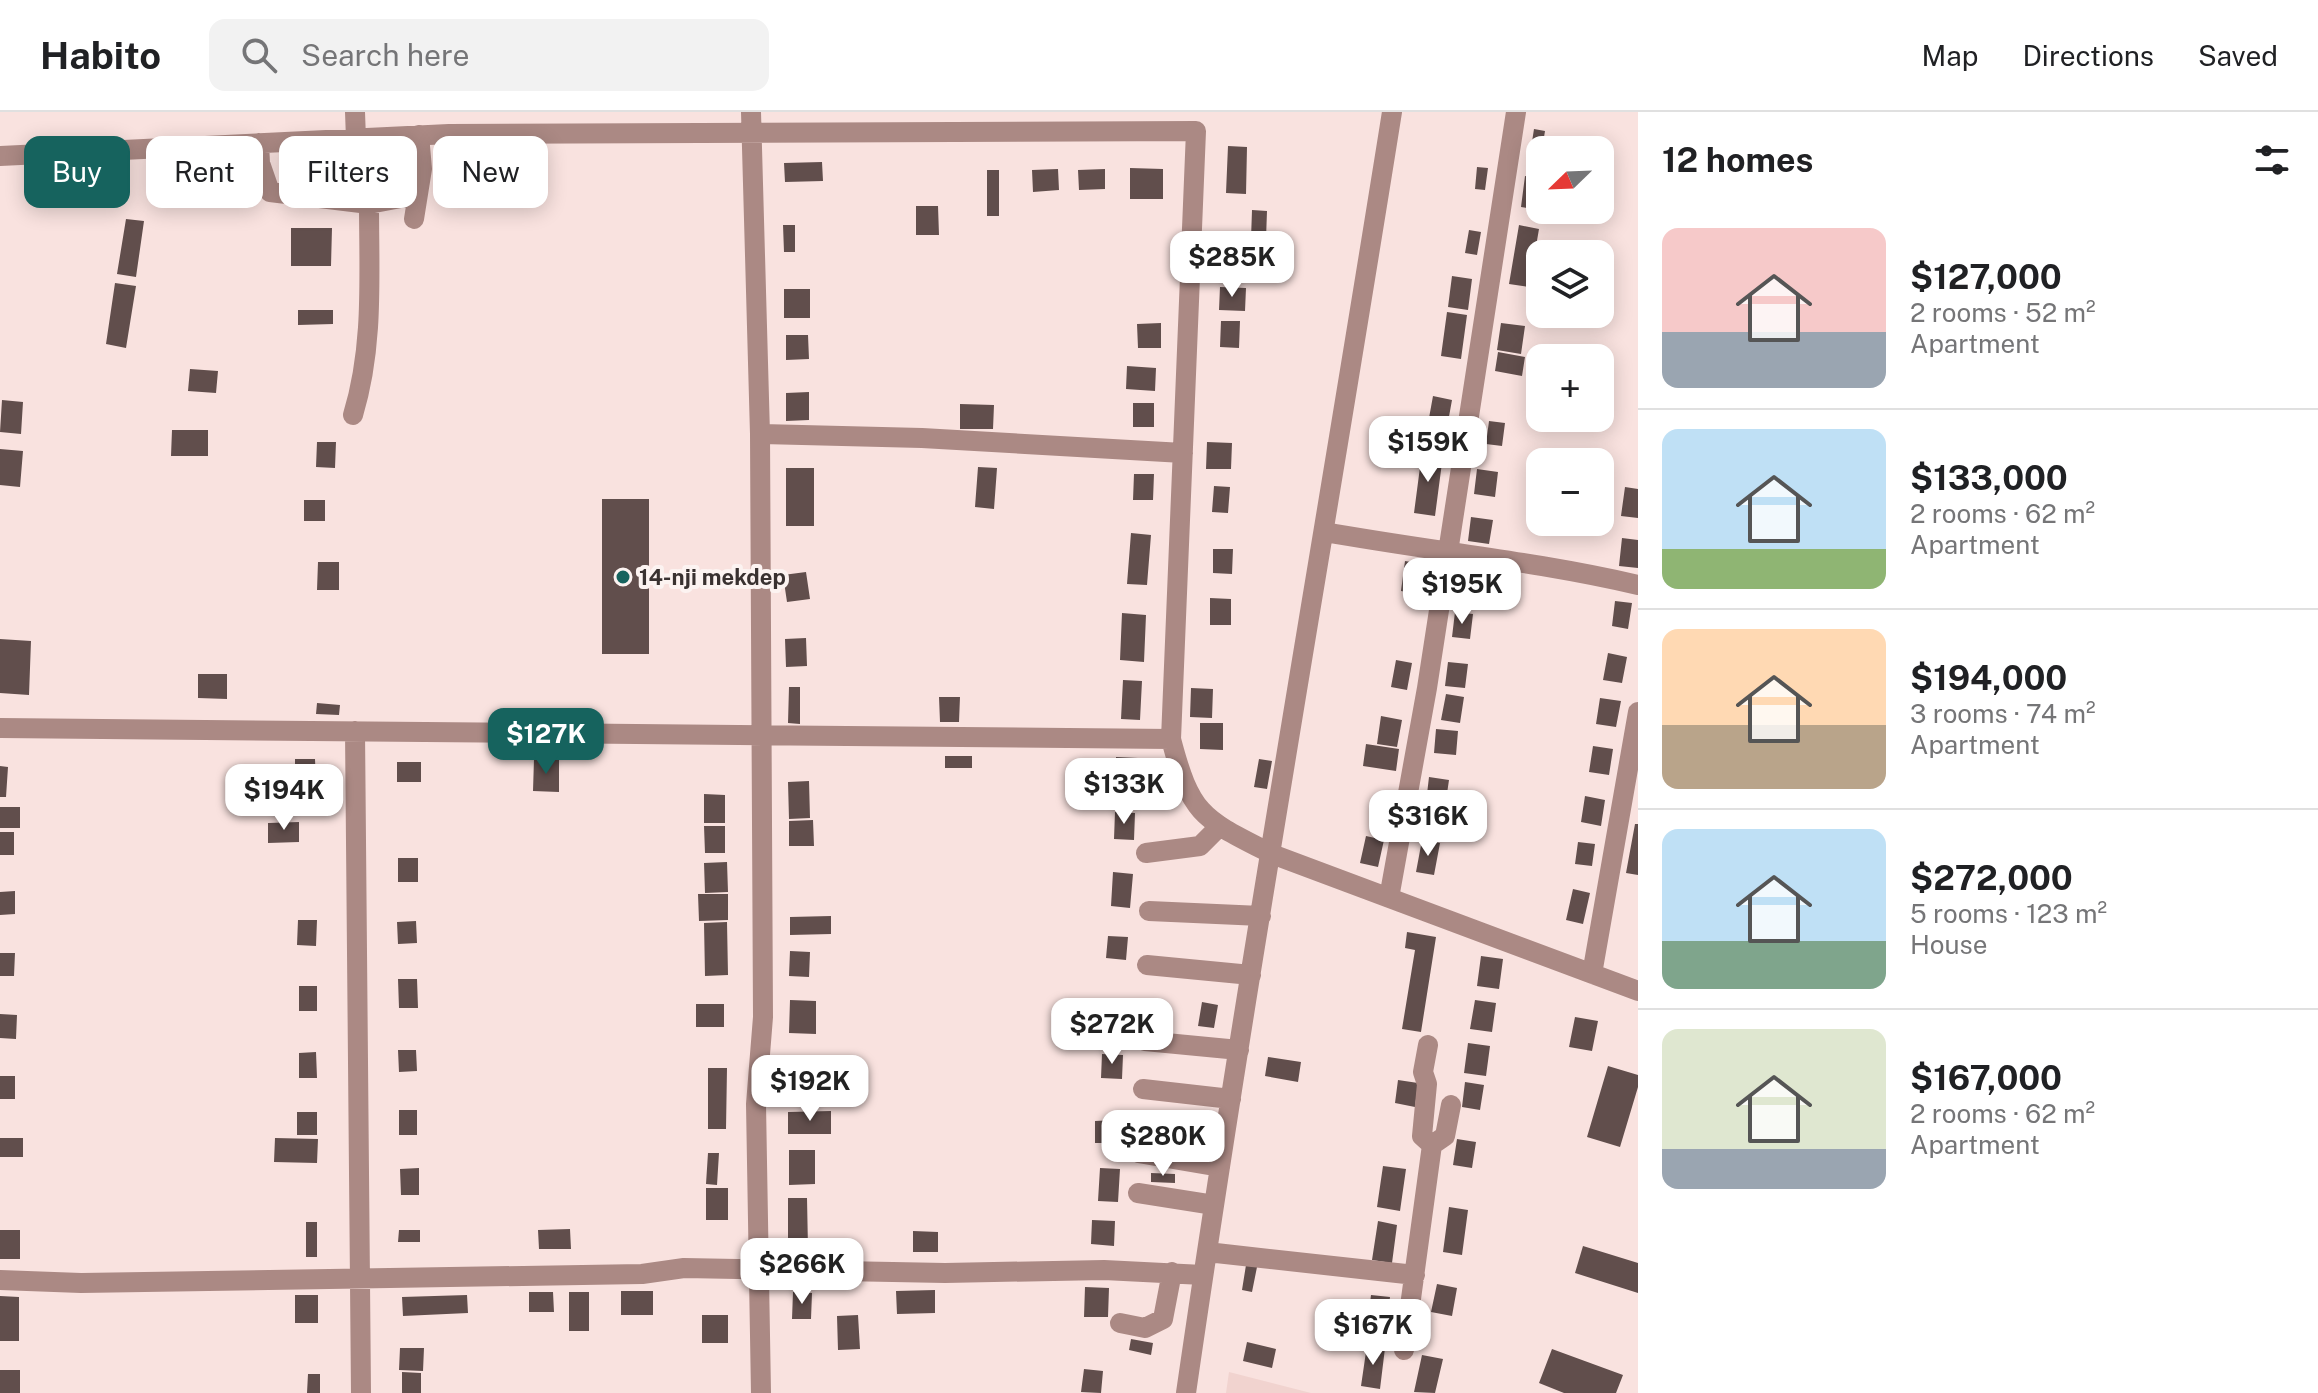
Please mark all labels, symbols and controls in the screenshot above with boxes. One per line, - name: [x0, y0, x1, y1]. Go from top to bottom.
- search box: [209, 19, 769, 91]
- text: Habito: [40, 33, 161, 78]
- icon: search: [237, 33, 281, 77]
- text: Search here: [301, 37, 470, 73]
- text: Map: [1922, 39, 1978, 72]
- text: Directions: [2022, 39, 2154, 72]
- text: Saved: [2198, 39, 2278, 72]
- chip: Buy: [24, 136, 130, 208]
- chip: Rent: [146, 136, 263, 208]
- chip: Filters: [279, 136, 417, 208]
- chip: New: [433, 136, 548, 208]
- north arrow: [1526, 136, 1614, 224]
- map controls: [1526, 136, 1614, 536]
- icon: filters: [2250, 138, 2294, 182]
- text: 12 homes: [1662, 140, 1813, 180]
- pin: $285K: [1176, 231, 1288, 299]
- button: layers: [1526, 240, 1614, 328]
- text: $285K: [1188, 241, 1276, 272]
- text: $127,000: [1910, 257, 2062, 297]
- icon: home: [1726, 260, 1822, 356]
- text: 2 rooms · 52 m²: [1910, 297, 2096, 328]
- text: Apartment: [1910, 328, 2040, 359]
- button: +: [1526, 344, 1614, 432]
- pin: $159K: [1372, 416, 1484, 484]
- text: $159K: [1387, 426, 1469, 457]
- button: −: [1526, 448, 1614, 536]
- text: $133,000: [1910, 458, 2068, 498]
- icon: home: [1726, 461, 1822, 557]
- text: 2 rooms · 62 m²: [1910, 498, 2095, 529]
- text: Apartment: [1910, 529, 2040, 560]
- pin: $195K: [1406, 558, 1518, 626]
- place label: 14-nji mekdep: [639, 564, 786, 590]
- marker: 14-nji mekdep: [614, 568, 632, 586]
- text: $195K: [1421, 568, 1503, 599]
- text: $194,000: [1910, 658, 2067, 698]
- icon: home: [1726, 661, 1822, 757]
- text: 3 rooms · 74 m²: [1910, 698, 2096, 729]
- pin: $127K: [490, 708, 602, 776]
- text: $127K: [506, 718, 586, 749]
- text: Apartment: [1910, 729, 2040, 760]
- pin: $133K: [1068, 758, 1180, 826]
- pin: $194K: [228, 764, 340, 832]
- text: $133K: [1083, 768, 1165, 799]
- text: $194K: [243, 774, 325, 805]
- pin: $316K: [1372, 790, 1484, 858]
- text: $316K: [1387, 800, 1469, 831]
- text: $272,000: [1910, 858, 2073, 898]
- icon: home: [1726, 861, 1822, 957]
- text: 5 rooms · 123 m²: [1910, 898, 2107, 929]
- text: House: [1910, 929, 1987, 960]
- pin: $272K: [1056, 998, 1168, 1066]
- text: $272K: [1069, 1008, 1155, 1039]
- pin: $192K: [754, 1055, 866, 1123]
- text: $167,000: [1910, 1058, 2062, 1098]
- icon: home: [1726, 1061, 1822, 1157]
- text: $192K: [769, 1065, 851, 1096]
- text: 2 rooms · 62 m²: [1910, 1098, 2095, 1129]
- pin: $280K: [1107, 1110, 1219, 1178]
- text: $280K: [1120, 1120, 1206, 1151]
- text: Apartment: [1910, 1129, 2040, 1160]
- pin: $266K: [746, 1238, 858, 1306]
- text: $266K: [758, 1248, 846, 1279]
- pin: $167K: [1317, 1299, 1429, 1367]
- text: $167K: [1333, 1309, 1413, 1340]

